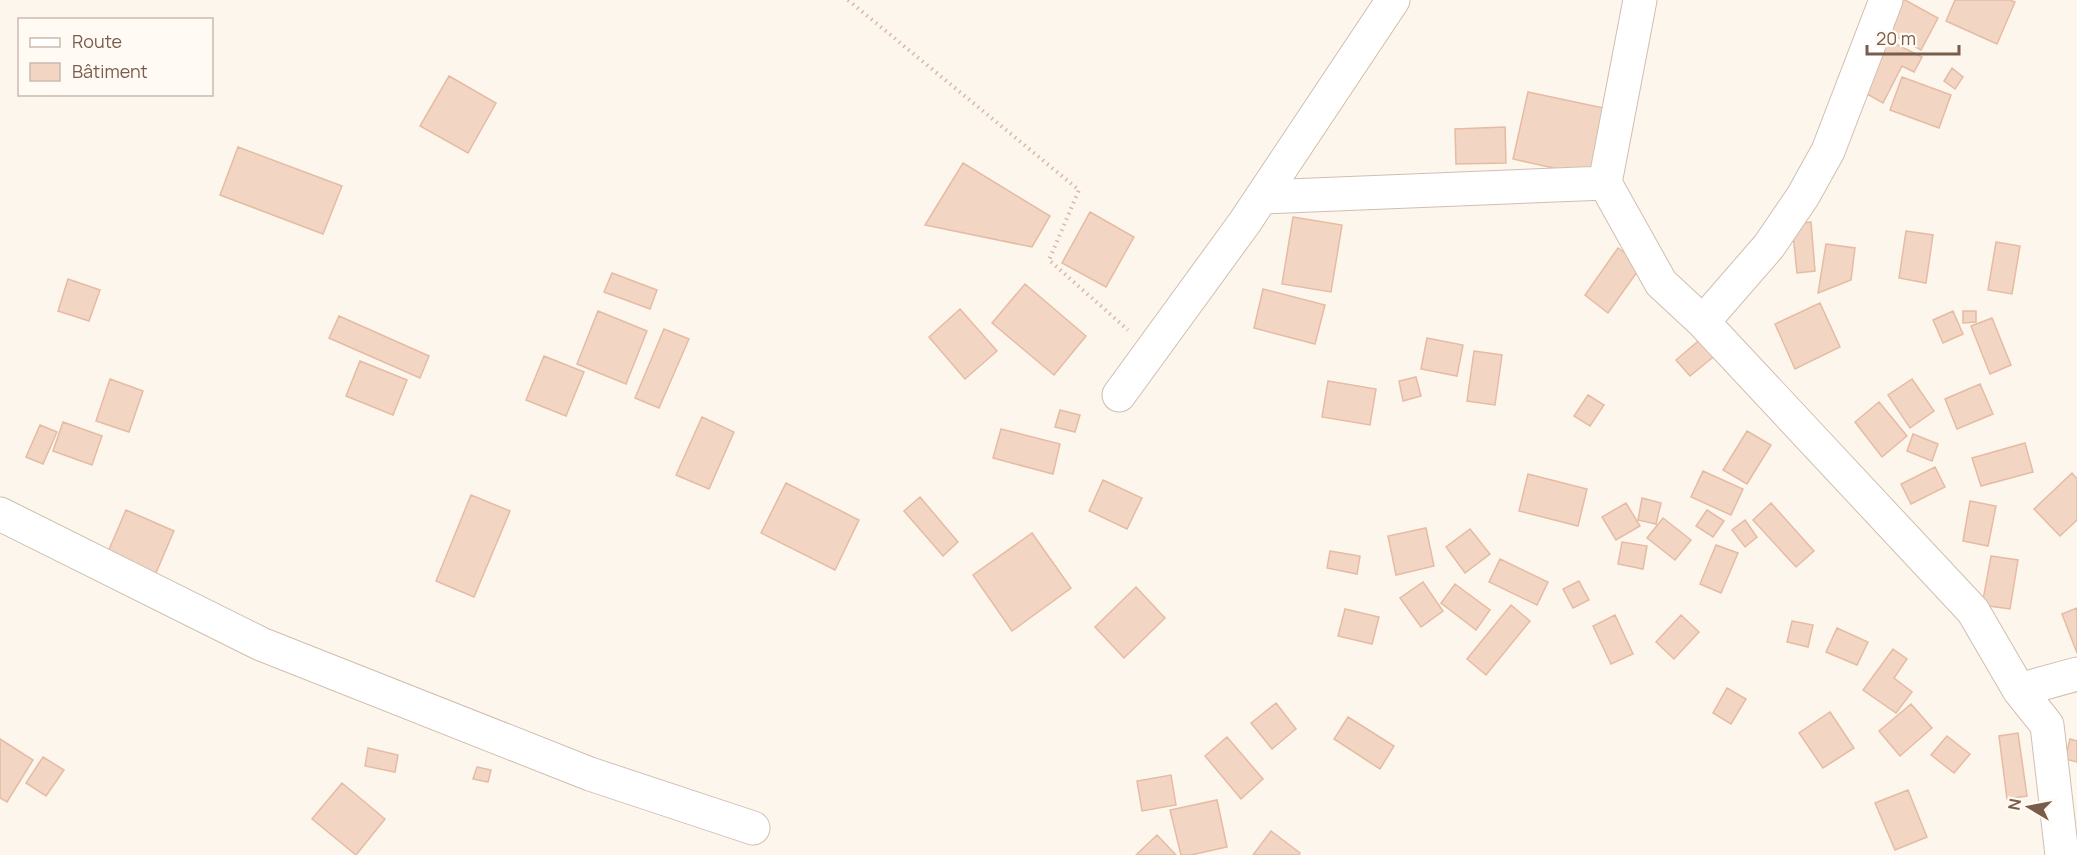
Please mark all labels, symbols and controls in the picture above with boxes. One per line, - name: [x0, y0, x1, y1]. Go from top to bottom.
- legend: [18, 18, 213, 96]
- scale bar: [1867, 18, 1958, 56]
- text: 20 m: [1876, 26, 1916, 50]
- text: Route: [72, 29, 122, 53]
- text: Bâtiment: [72, 59, 148, 83]
- north arrow: [1999, 777, 2059, 837]
- text: N: [2002, 797, 2026, 812]

